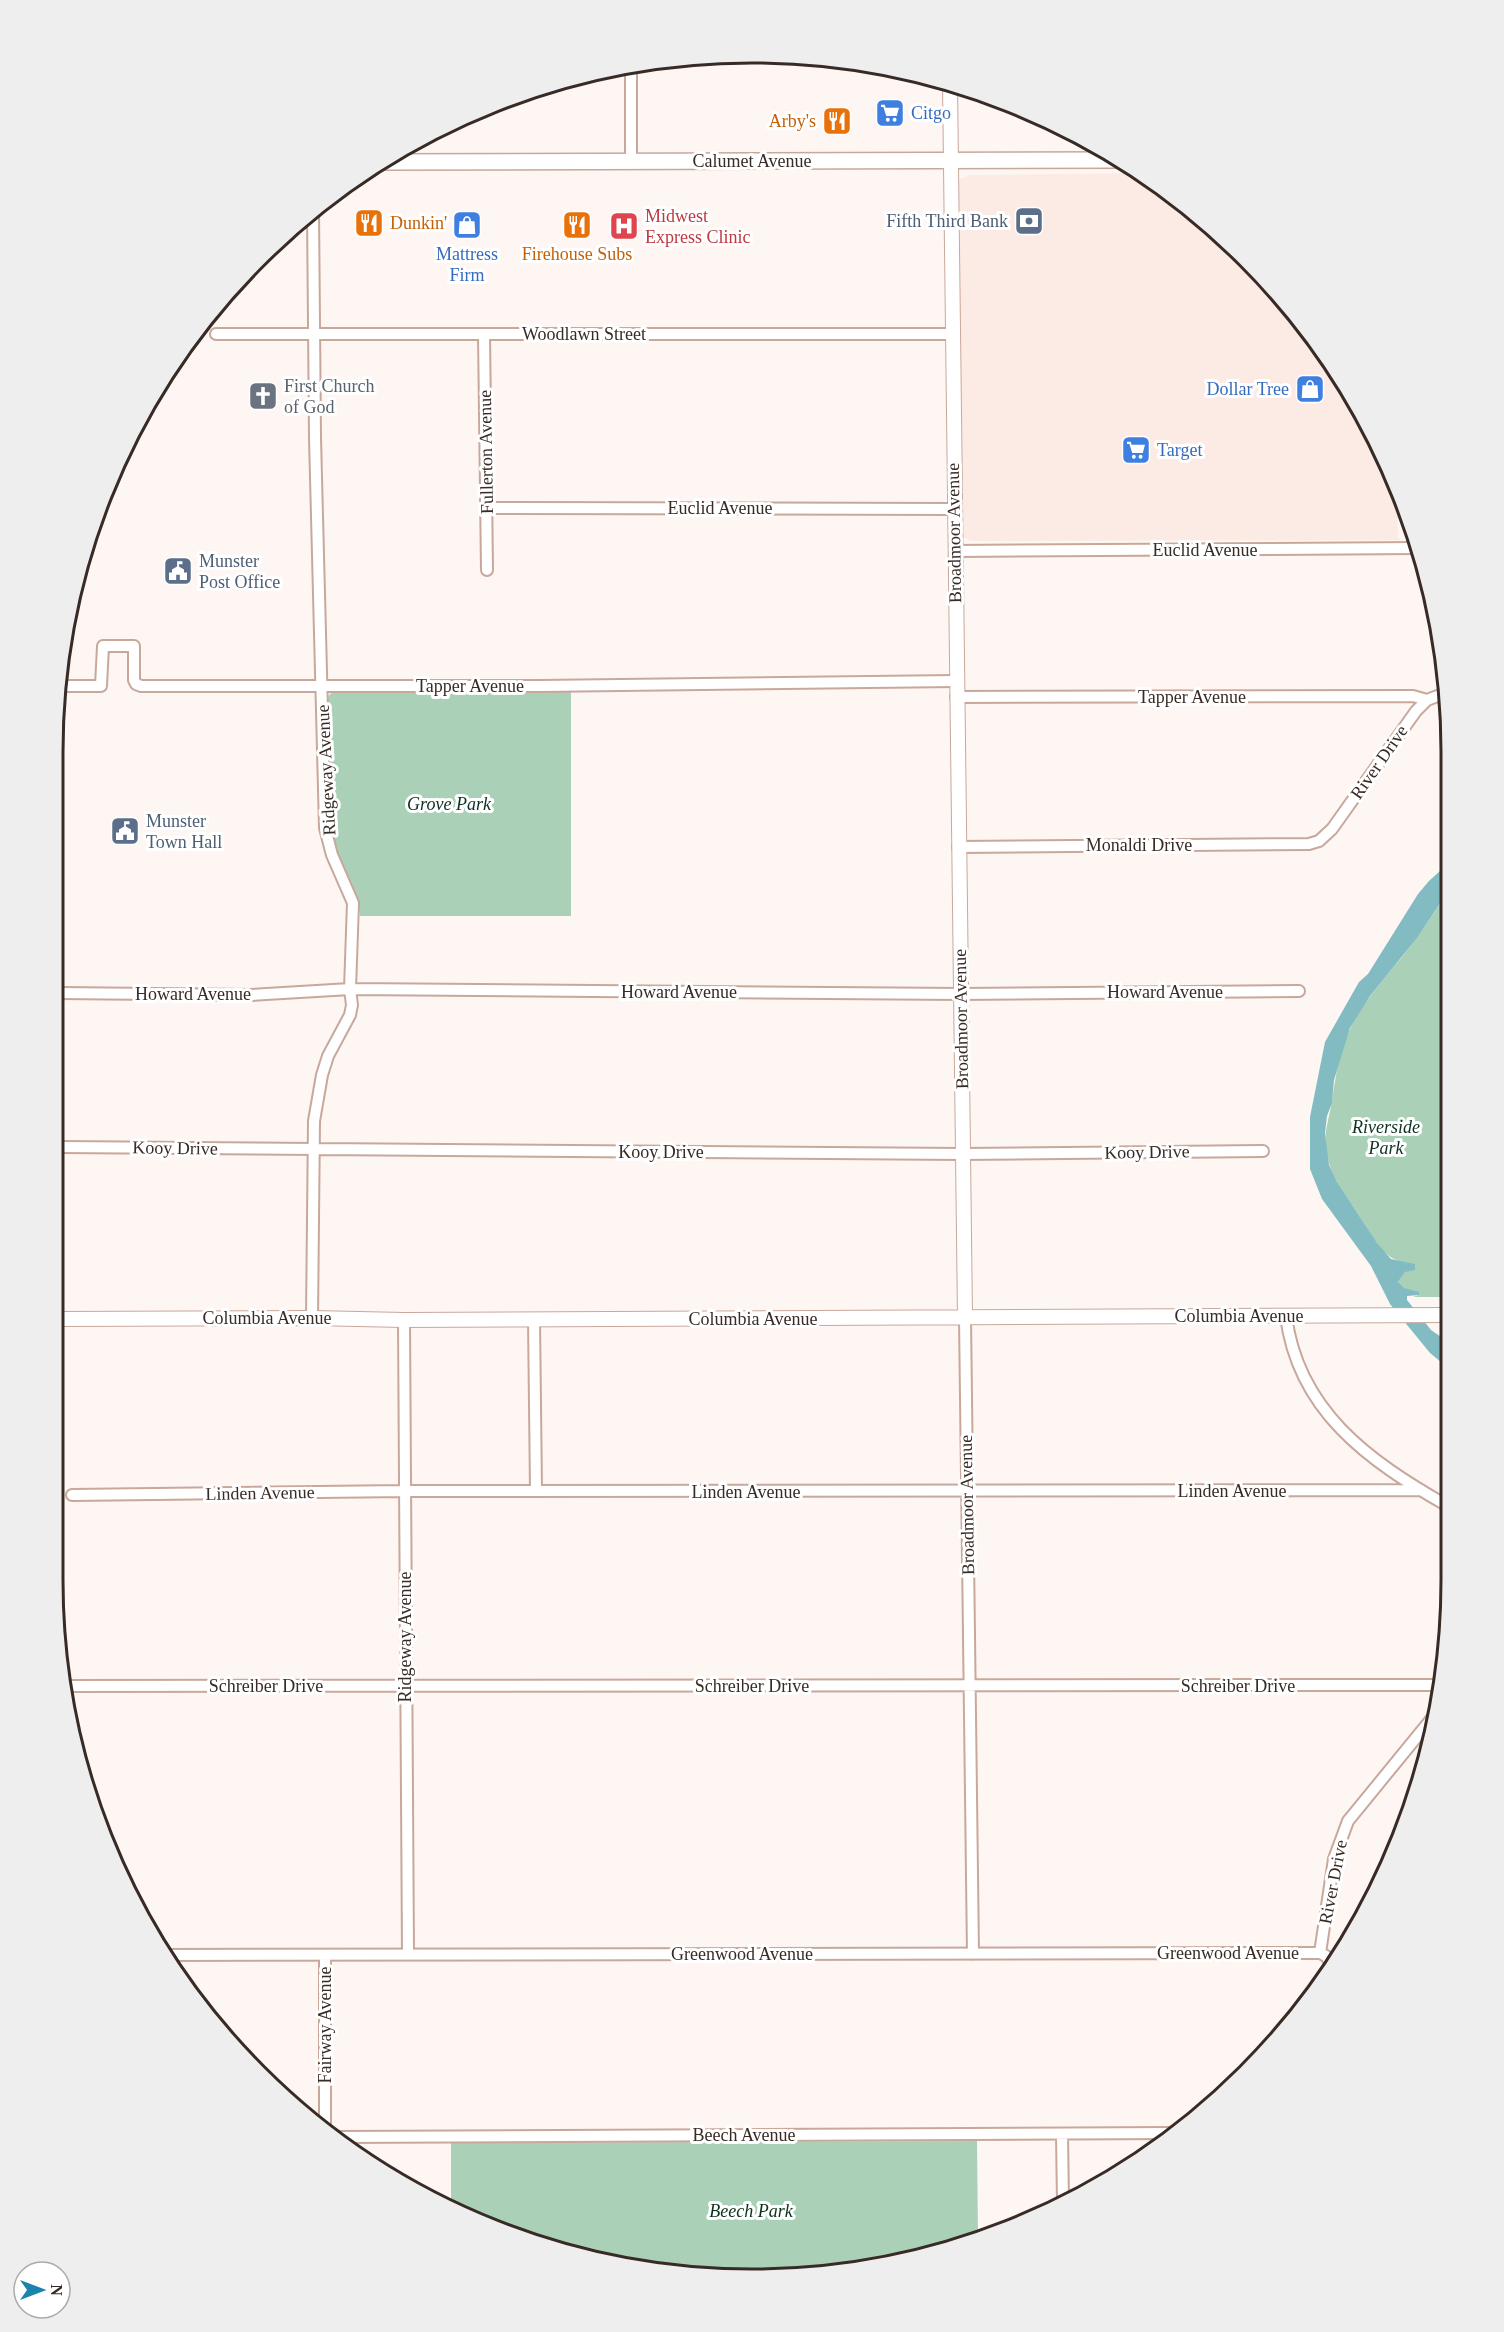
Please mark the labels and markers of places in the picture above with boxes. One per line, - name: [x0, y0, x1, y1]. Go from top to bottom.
- supermarket icon: Citgo: [874, 97, 906, 129]
- place label: Citgo: [911, 103, 951, 123]
- restaurant icon: Arby's: [821, 105, 853, 137]
- place label: Arby's: [769, 111, 816, 131]
- bank icon: Fifth Third Bank: [1013, 205, 1045, 237]
- place label: Midwest Express Clinic: [645, 206, 751, 247]
- restaurant icon: Dunkin': [353, 207, 385, 239]
- shop icon: Mattress Firm: [451, 209, 483, 241]
- restaurant icon: Firehouse Subs: [561, 209, 593, 241]
- hospital icon: Midwest Express Clinic: [608, 210, 640, 242]
- place label: Fifth Third Bank: [886, 211, 1008, 231]
- place label: Dunkin': [390, 213, 447, 233]
- place label: Mattress Firm: [436, 244, 498, 285]
- place label: Firehouse Subs: [522, 244, 632, 264]
- shop icon: Dollar Tree: [1294, 373, 1326, 405]
- place label: First Church of God: [284, 376, 375, 417]
- place label: Dollar Tree: [1207, 379, 1289, 399]
- church icon: First Church of God: [247, 380, 279, 412]
- supermarket icon: Target: [1120, 434, 1152, 466]
- place label: Target: [1157, 440, 1202, 460]
- place label: Munster Post Office: [199, 551, 280, 592]
- public building icon: Munster Post Office: [162, 555, 194, 587]
- place label: Munster Town Hall: [146, 811, 222, 852]
- public building icon: Munster Town Hall: [109, 815, 141, 847]

